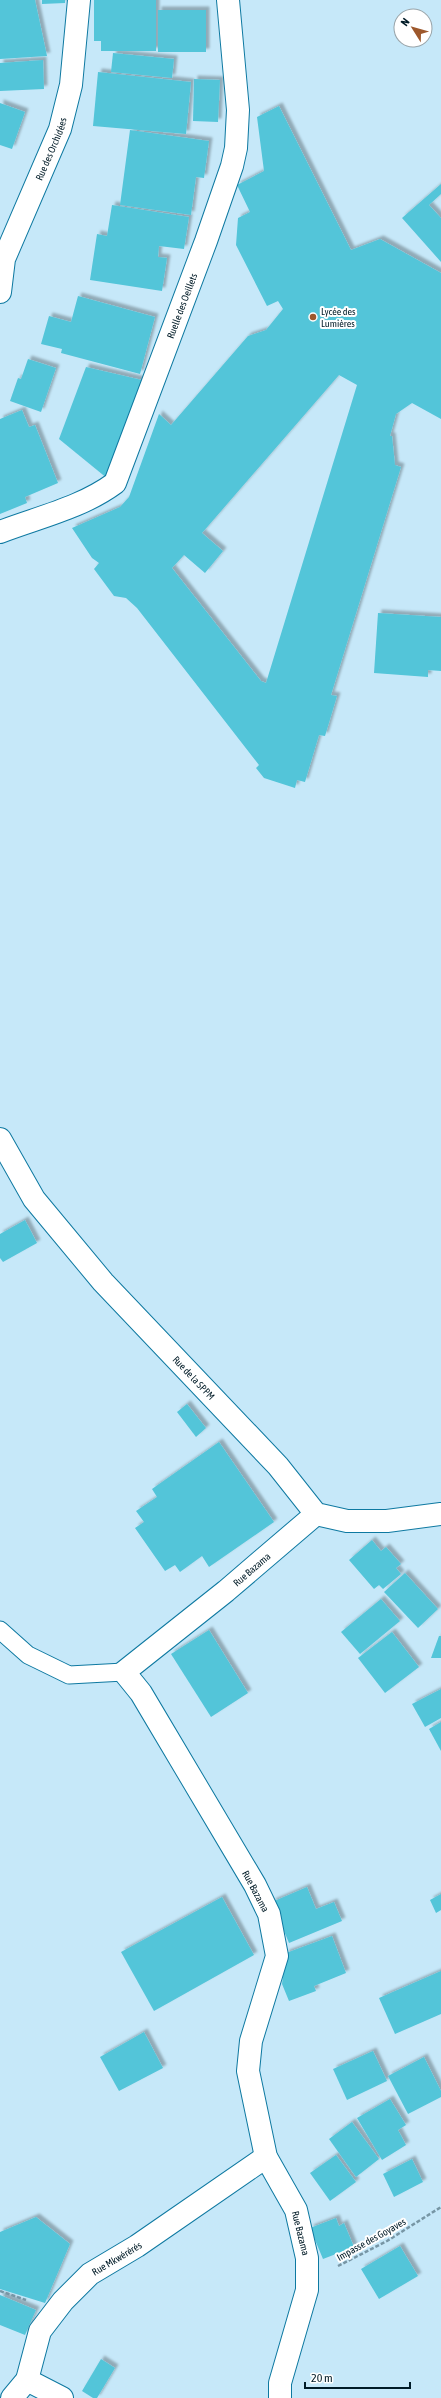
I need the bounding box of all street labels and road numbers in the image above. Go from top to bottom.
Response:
street label: Rue des Orchidées [34,116,69,182]
street label: Ruelle des Oeillets [165,271,200,340]
street label: Rue de la SPPM [170,1354,217,1402]
street label: Rue Bazama [231,1550,273,1588]
street label: Rue Bazama [240,1869,271,1914]
street label: Rue Bazama [290,2210,311,2257]
street label: Impasse des Goyaves [335,2216,408,2263]
street label: Rue Mkwérérés [90,2239,144,2278]

